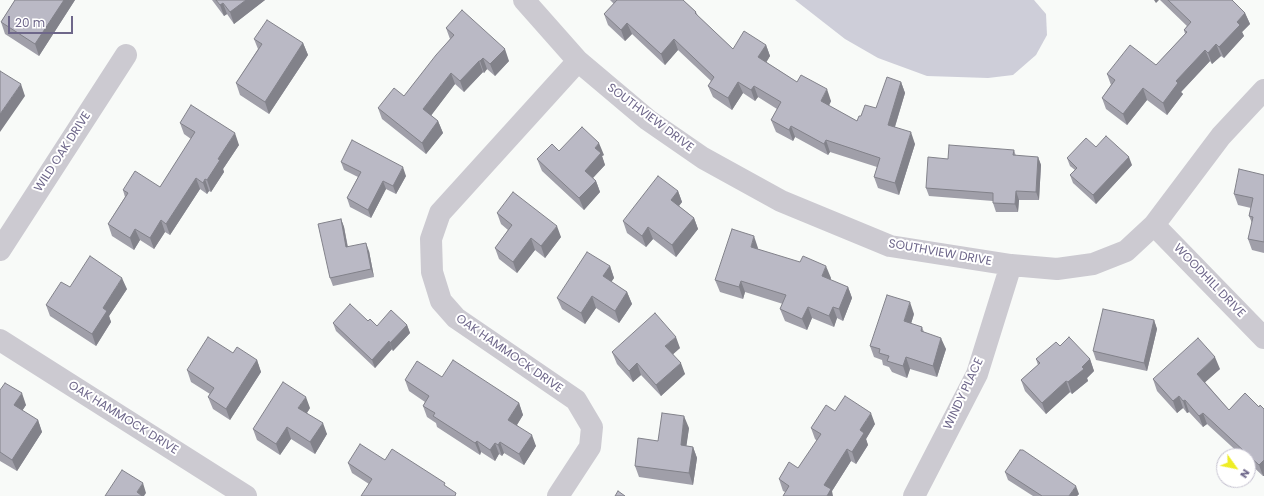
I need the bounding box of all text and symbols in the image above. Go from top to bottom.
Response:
scale bar [10,8,75,34]
text: 20 m [15,14,45,31]
street label: SOUTHVIEW DRIVE [604,81,696,155]
street label: WILD OAK DRIVE [32,109,94,195]
street label: SOUTHVIEW DRIVE [887,237,993,269]
street label: WOODHILL DRIVE [1170,241,1248,321]
street label: OAK HAMMOCK DRIVE [453,312,565,396]
street label: WINDY PLACE [941,356,987,432]
street label: OAK HAMMOCK DRIVE [65,378,181,458]
north arrow [1216,448,1256,488]
text: N [1236,466,1254,482]

